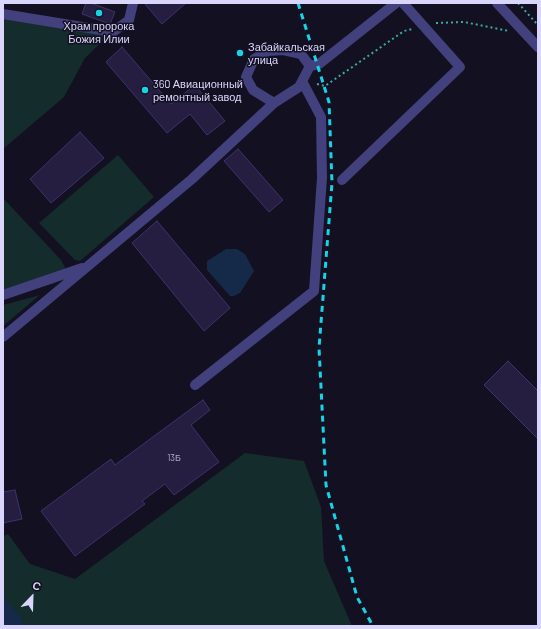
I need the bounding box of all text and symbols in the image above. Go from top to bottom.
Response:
marker: Храм пророка Божия Илии [94,8,104,18]
place label: Храм пророка Божия Илии [64,19,134,45]
place label: Забайкальская улица [248,40,325,66]
marker: Забайкальская улица [235,48,245,58]
place label: 360 Авиационный ремонтный завод [153,77,243,103]
marker: 360 Авиационный ремонтный завод [140,85,150,95]
house number: 13Б [167,453,181,463]
north arrow [12,577,52,617]
text: С [31,578,43,593]

